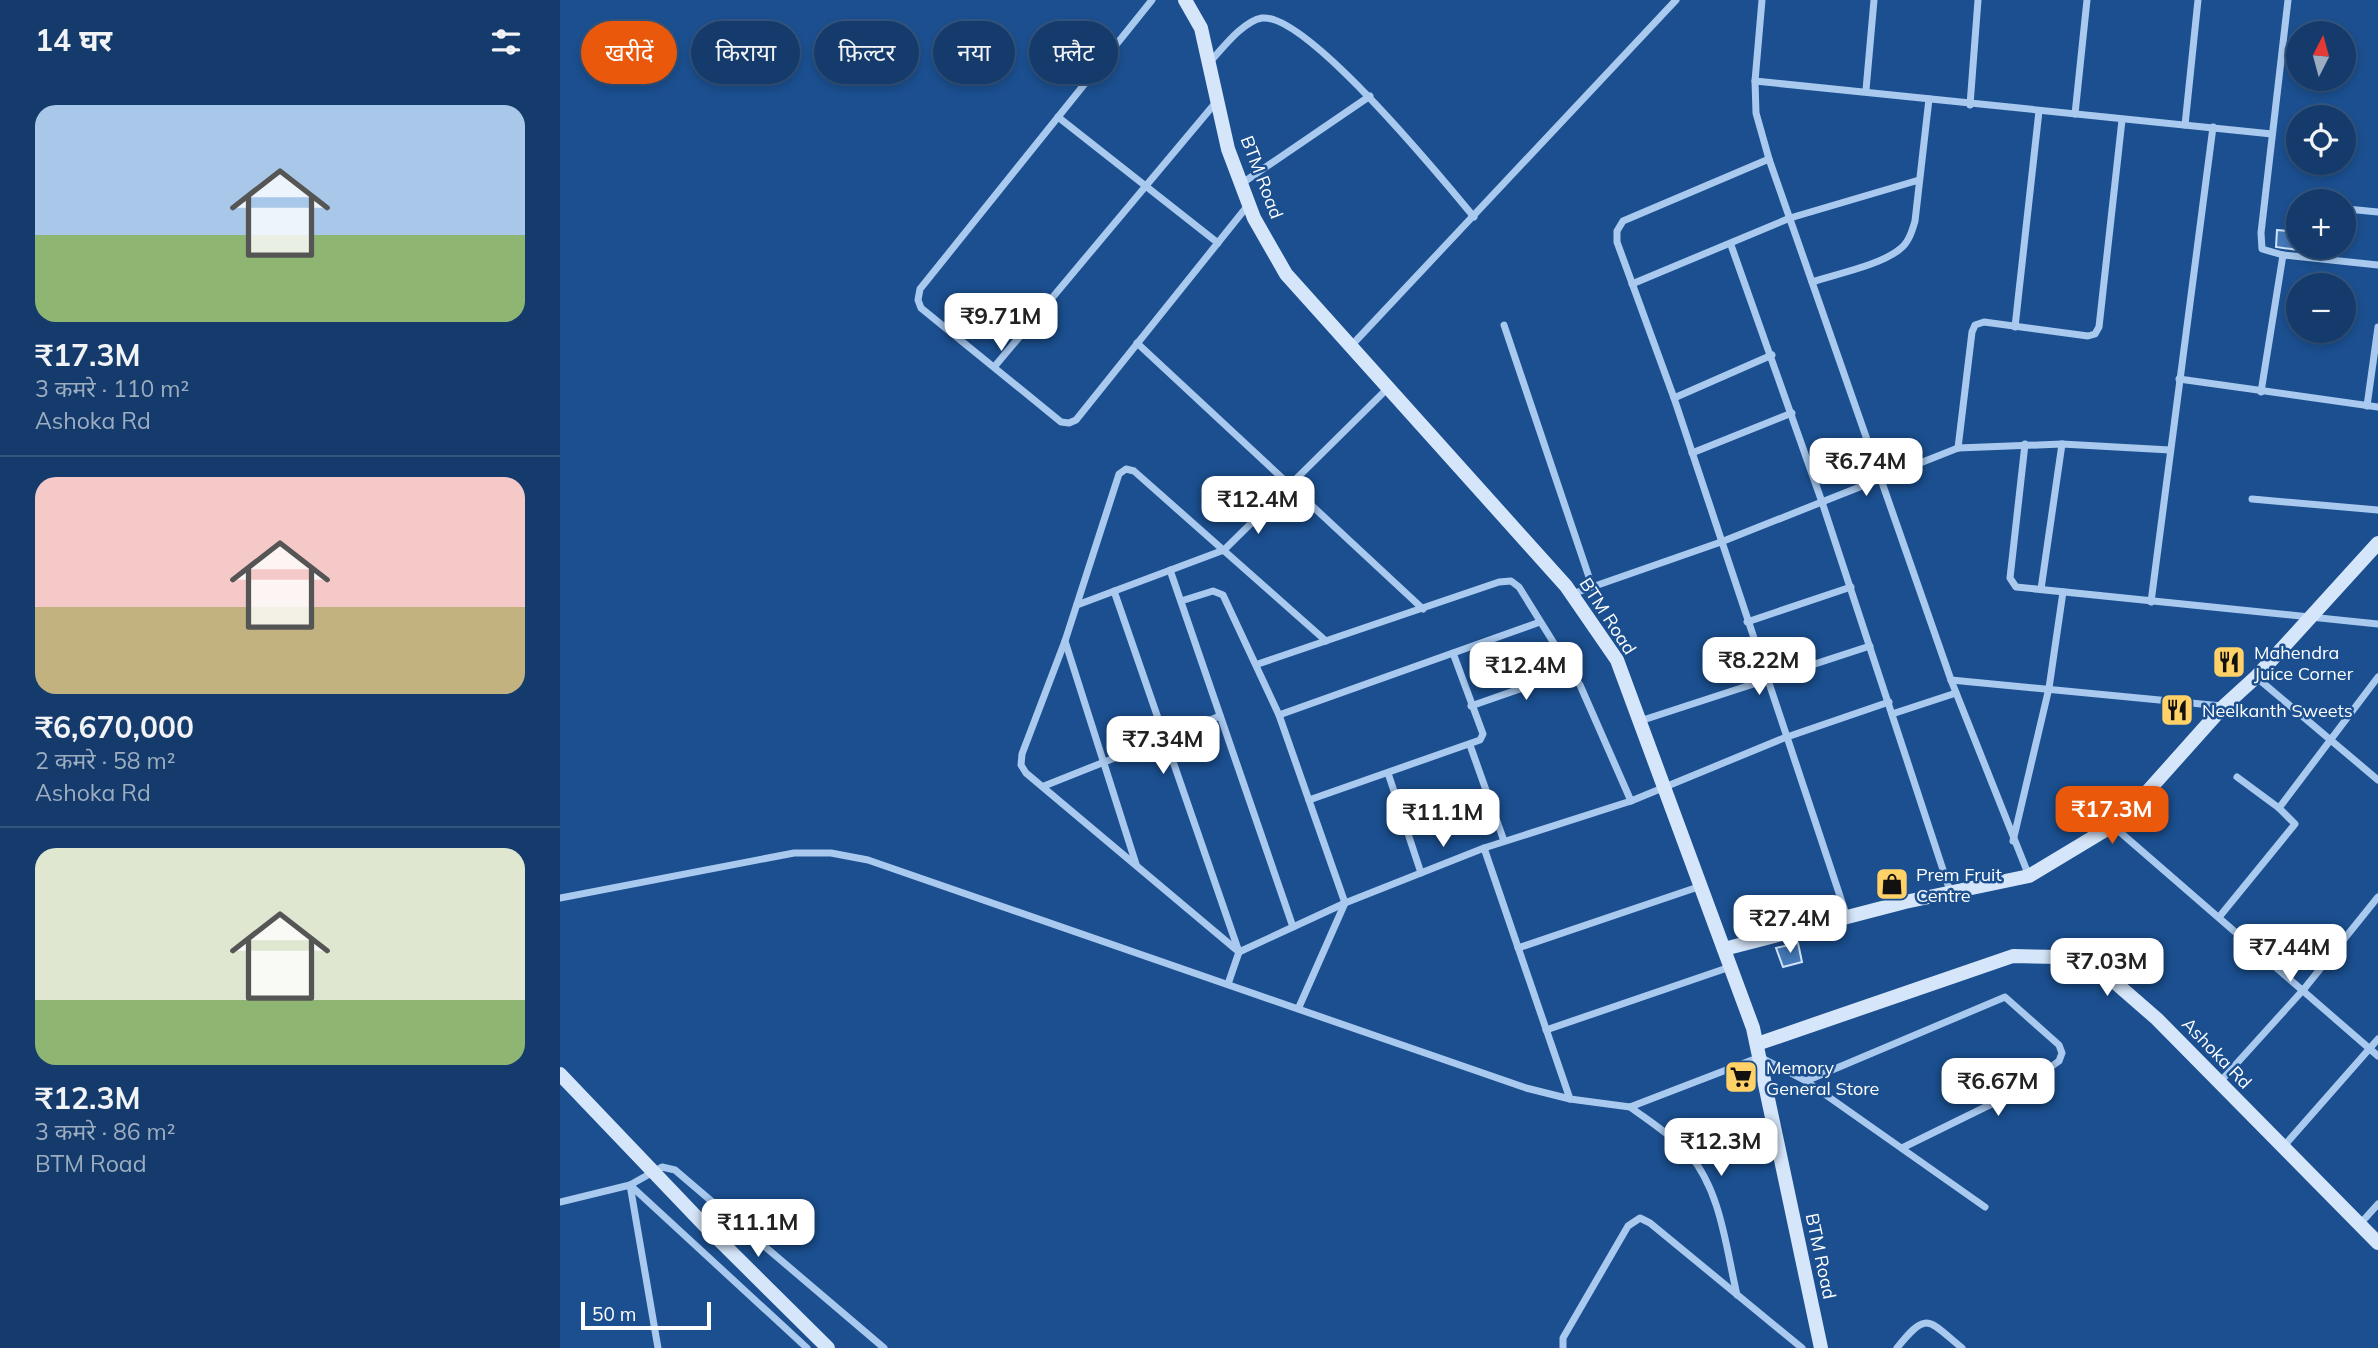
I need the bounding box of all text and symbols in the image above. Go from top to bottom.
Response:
text: 14 घर [35,21,112,59]
chip: खरीदें [581,21,677,84]
chip: किराया [691,21,800,84]
chip: फ़िल्टर [814,21,919,84]
chip: नया [933,21,1015,84]
chip: फ़्लैट [1029,21,1118,84]
north arrow [2286,21,2356,91]
map controls [2286,21,2356,343]
icon: filters [487,23,525,61]
button: locate [2286,105,2356,175]
street label: BTM Road [1236,132,1288,222]
icon: home [217,150,343,276]
button: + [2286,189,2356,259]
button: − [2286,273,2356,343]
pin: ₹9.71M [944,294,1058,353]
text: ₹9.71M [961,301,1041,330]
text: ₹17.3M [35,336,141,374]
text: 3 कमरे · 110 m² [35,374,189,403]
text: Ashoka Rd [35,406,151,435]
pin: ₹6.74M [1809,438,1923,498]
text: ₹6.74M [1826,446,1906,475]
pin: ₹12.4M [1201,476,1315,536]
text: ₹12.4M [1218,484,1298,513]
icon: home [217,522,343,648]
street label: BTM Road [1575,573,1641,659]
pin: ₹8.22M [1702,638,1816,697]
place label: Mahendra Juice Corner [2254,641,2354,685]
pin: ₹12.4M [1469,642,1583,702]
restaurant icon: Mahendra Juice Corner [2210,643,2248,681]
text: ₹8.22M [1719,645,1799,674]
text: ₹12.4M [1486,650,1566,679]
restaurant icon: Neelkanth Sweets [2158,691,2196,729]
place label: Neelkanth Sweets [2202,699,2353,722]
text: ₹6,670,000 [35,708,194,746]
pin: ₹7.34M [1106,716,1220,776]
text: ₹7.34M [1123,724,1203,753]
text: 2 कमरे · 58 m² [35,746,175,775]
text: Ashoka Rd [35,778,151,807]
pin: ₹17.3M [2055,786,2169,846]
pin: ₹11.1M [1386,790,1500,849]
text: ₹17.3M [2072,794,2152,823]
text: ₹11.1M [1403,797,1483,826]
place label: Prem Fruit Centre [1916,863,2002,907]
shop icon: Prem Fruit Centre [1873,865,1911,903]
icon: home [217,893,343,1019]
pin: ₹27.4M [1733,895,1847,955]
text: ₹27.4M [1750,903,1830,932]
pin: ₹7.44M [2233,925,2347,984]
text: ₹7.44M [2250,932,2330,961]
pin: ₹7.03M [2050,939,2164,998]
text: ₹7.03M [2067,946,2147,975]
street label: Ashoka Rd [2177,1012,2257,1094]
place label: Memory General Store [1766,1056,1879,1100]
supermarket icon: Memory General Store [1722,1058,1760,1096]
pin: ₹6.67M [1941,1058,2055,1118]
text: ₹6.67M [1958,1066,2038,1095]
text: ₹12.3M [35,1079,141,1117]
text: 3 कमरे · 86 m² [35,1117,175,1146]
pin: ₹12.3M [1664,1118,1778,1178]
text: ₹12.3M [1681,1126,1761,1155]
text: BTM Road [35,1149,146,1178]
pin: ₹11.1M [701,1200,815,1259]
text: ₹11.1M [718,1207,798,1236]
street label: BTM Road [1801,1211,1841,1301]
scale bar [581,1299,710,1331]
text: 50 m [592,1302,636,1326]

